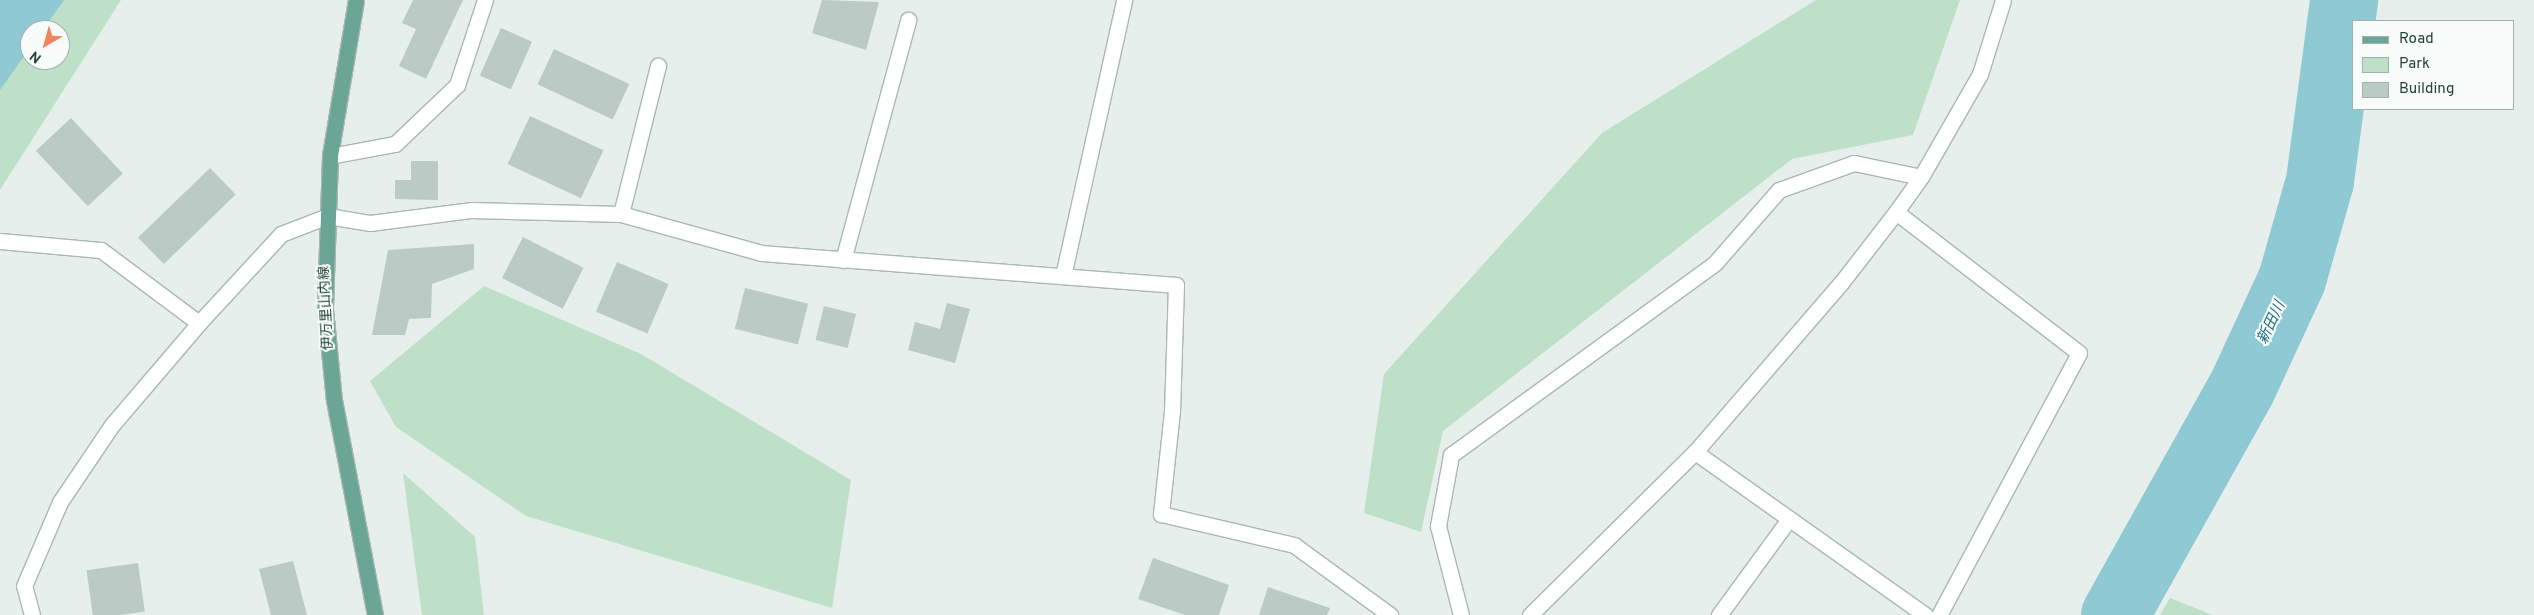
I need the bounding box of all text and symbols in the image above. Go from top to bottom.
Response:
north arrow [20,20,70,70]
legend [2352,20,2514,110]
text: Road [2399,30,2434,49]
text: N [27,47,45,66]
text: Park [2399,55,2430,74]
text: Building [2399,80,2454,99]
street label: 伊万里山内線 [316,266,338,350]
water label: 新田川 [2254,299,2290,347]

